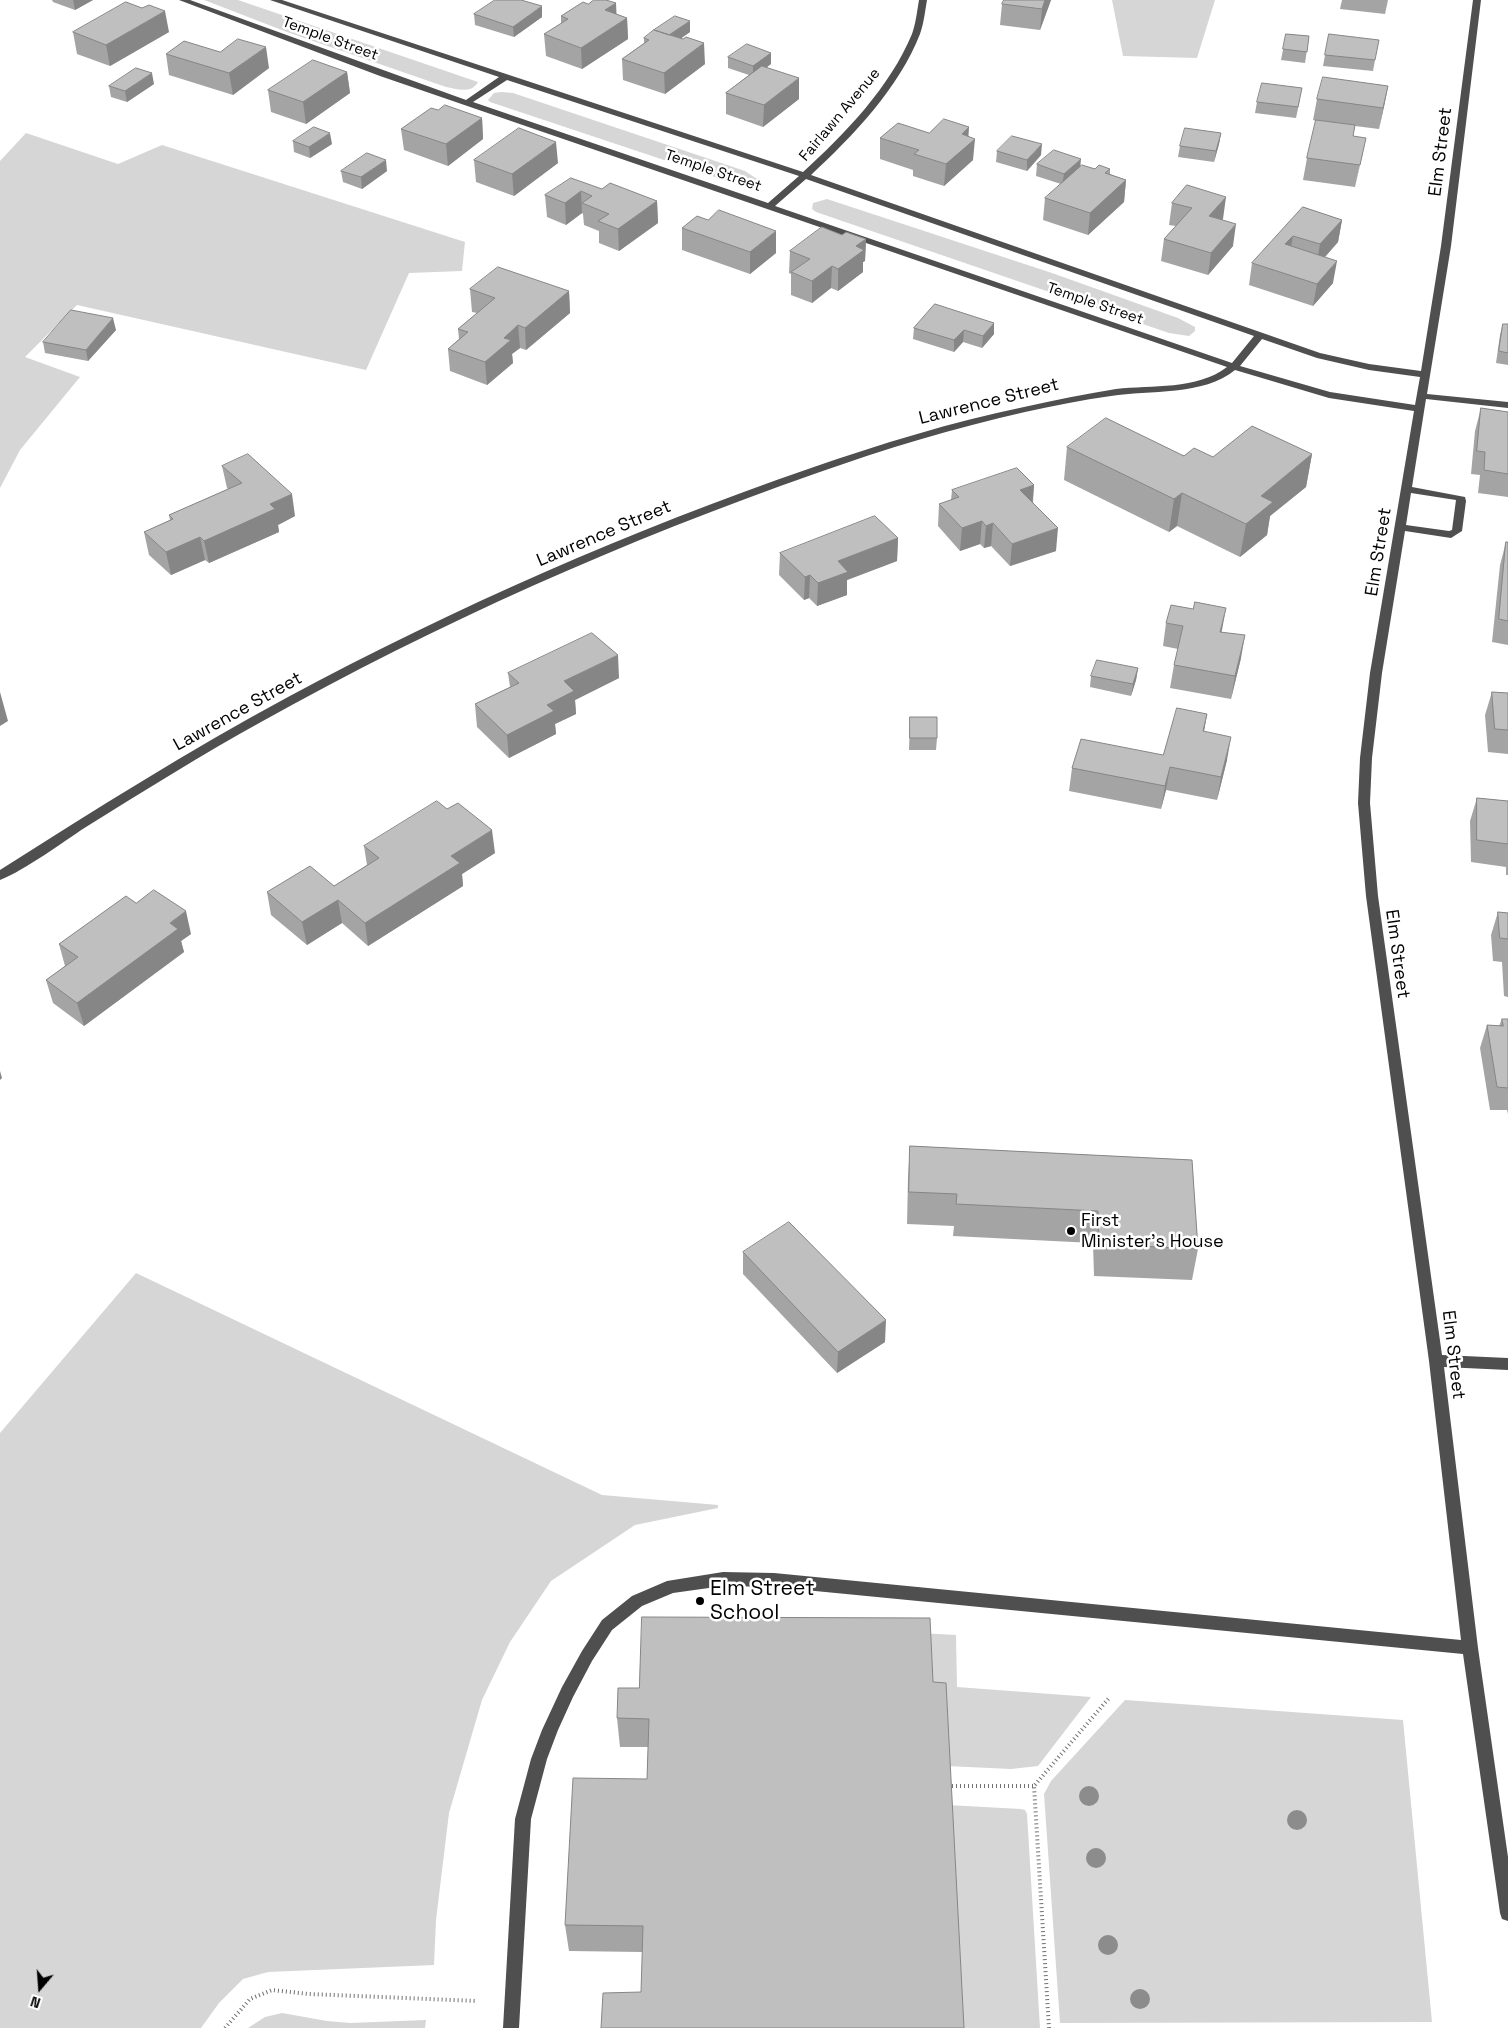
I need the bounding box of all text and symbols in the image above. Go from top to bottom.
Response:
street label: Temple Street [279,13,381,65]
street label: Fairlawn Avenue [796,65,884,165]
street label: Elm Street [1425,106,1457,198]
street label: Temple Street [662,146,764,196]
street label: Temple Street [1044,279,1146,329]
street label: Lawrence Street [917,374,1061,430]
street label: Lawrence Street [534,496,674,572]
street label: Elm Street [1361,506,1397,598]
street label: Lawrence Street [170,668,306,756]
street label: Elm Street [1380,908,1414,1000]
place label: First Minister's House [1081,1210,1224,1252]
marker: First Minister's House [1065,1225,1077,1237]
street label: Elm Street [1437,1309,1469,1401]
place label: Elm Street School [710,1576,815,1626]
marker: Elm Street School [694,1595,706,1607]
north arrow [15,1963,65,2013]
text: N [28,1992,43,2012]

